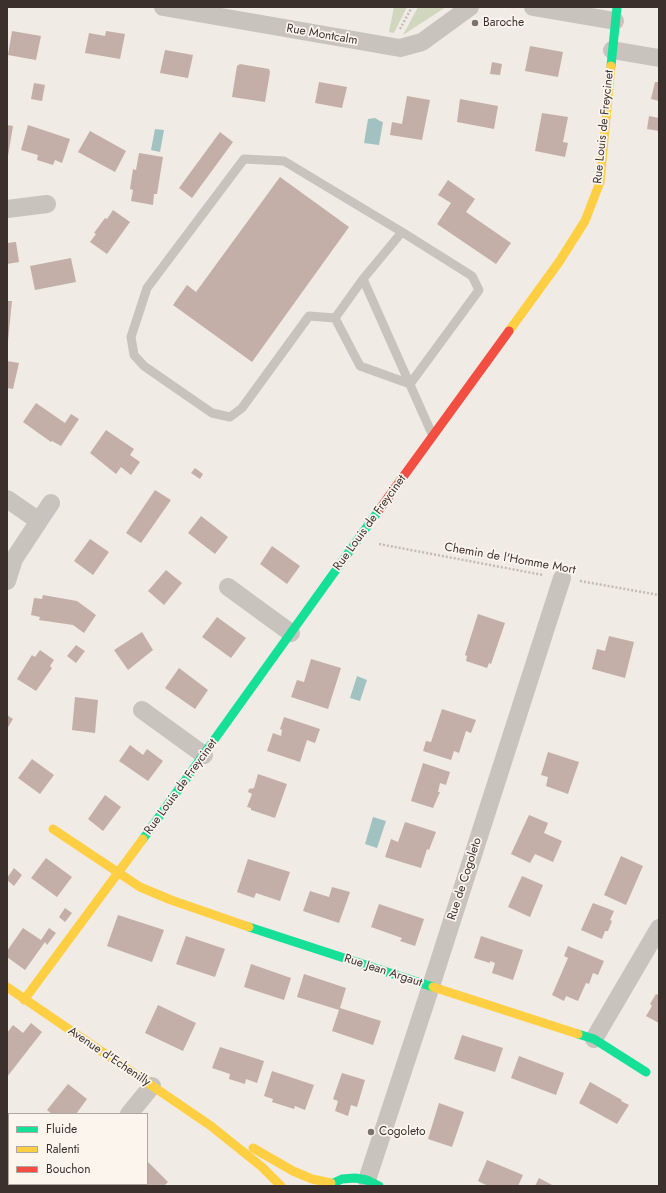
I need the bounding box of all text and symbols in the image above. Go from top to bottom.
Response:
place label: Baroche [483,16,524,30]
marker: Baroche [470,18,480,28]
street label: Rue Montcalm [285,22,359,48]
street label: Rue Louis de Freycinet [591,69,617,185]
street label: Rue Louis de Freycinet [331,473,409,573]
street label: Chemin de l'Homme Mort [443,540,577,578]
street label: Rue Louis de Freycinet [142,737,220,837]
street label: Rue de Cogoleto [445,836,485,922]
street label: Rue Jean Argaut [342,952,424,990]
street label: Avenue d'Echenilly [65,1024,153,1090]
legend [8,1113,148,1185]
text: Fluide [46,1120,77,1138]
place label: Cogoleto [379,1125,426,1139]
marker: Cogoleto [366,1127,376,1137]
text: Ralenti [46,1140,80,1158]
text: Bouchon [46,1160,90,1178]

